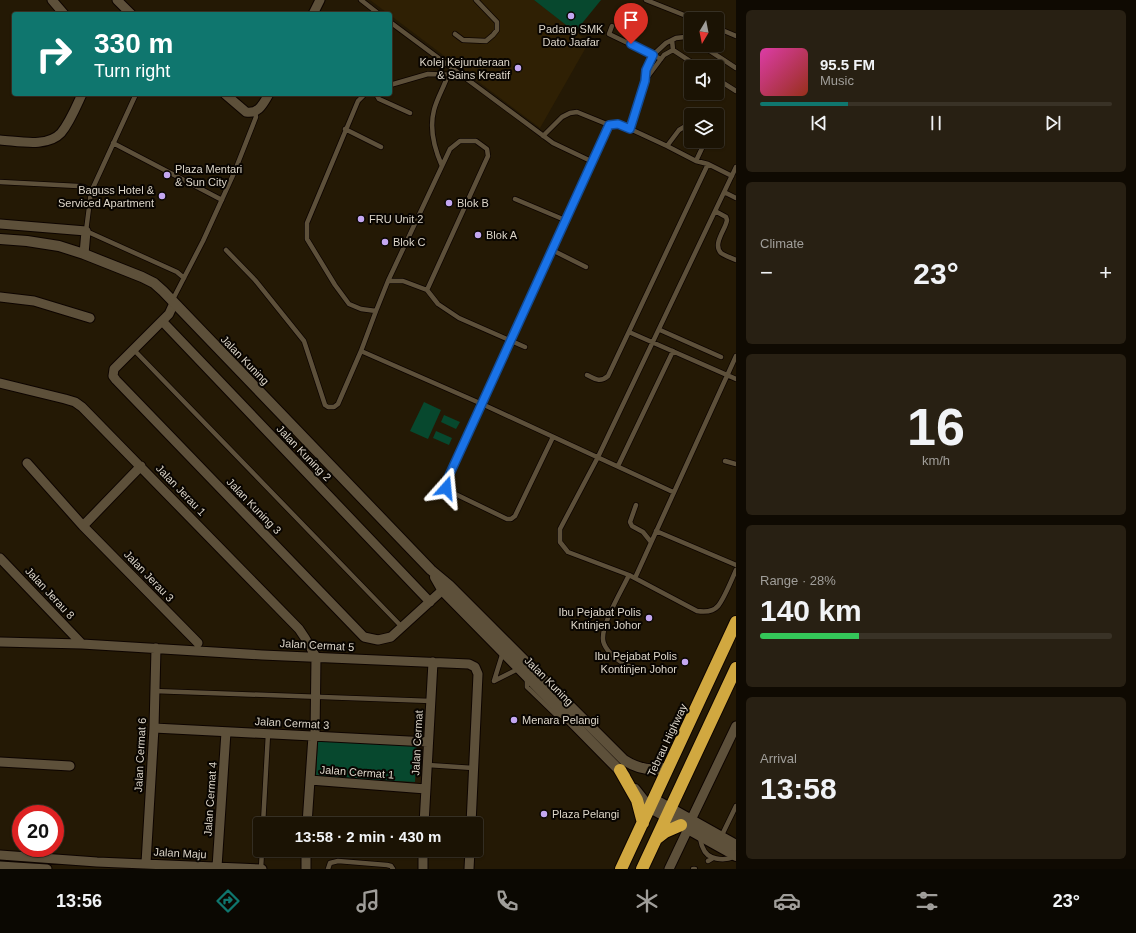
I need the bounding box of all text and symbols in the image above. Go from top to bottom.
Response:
pin [614,3,648,44]
icon: arrive [620,9,642,31]
marker: Padang SMK Dato Jaafar [566,11,576,21]
north arrow [684,12,724,52]
map controls [684,12,724,148]
place label: Padang SMK Dato Jaafar [539,23,604,48]
icon: right [28,28,80,80]
text: 330 m [94,28,173,59]
place label: Kolej Kejuruteraan & Sains Kreatif [419,56,511,81]
text: 95.5 FM [820,56,875,73]
button: sound [684,60,724,100]
text: Turn right [94,61,170,81]
marker: Kolej Kejuruteraan & Sains Kreatif [513,63,523,73]
text: Music [820,73,854,88]
button: layers [684,108,724,148]
icon: previous [808,112,830,134]
icon: pause [925,112,947,134]
icon: next [1042,112,1064,134]
place label: Plaza Mentari & Sun City [175,163,242,188]
marker: Plaza Mentari & Sun City [162,170,172,180]
place label: Baguss Hotel & Serviced Apartment [58,184,155,209]
marker: Baguss Hotel & Serviced Apartment [157,191,167,201]
place label: Blok B [457,197,489,209]
marker: Blok B [444,198,454,208]
place label: FRU Unit 2 [369,213,423,225]
marker: FRU Unit 2 [356,214,366,224]
place label: Blok A [486,229,518,241]
marker: Blok A [473,230,483,240]
place label: Blok C [393,236,425,248]
text: Climate [760,236,804,251]
marker: Blok C [380,237,390,247]
text: 23° [913,257,959,290]
text: − [760,260,773,285]
text: + [1099,260,1112,285]
street label: Jalan Kuning [219,333,271,387]
text: 16 [907,398,965,456]
street label: Jalan Kuning 2 [274,423,334,483]
text: km/h [922,453,950,468]
street label: Jalan Jerau 1 [154,462,208,518]
position arrow [425,467,467,509]
street label: Jalan Kuning 3 [224,476,284,536]
street label: Jalan Jerau 3 [122,548,176,604]
street label: Jalan Jerau 8 [23,565,77,621]
text: Range · 28% [760,573,836,588]
text: 140 km [760,594,862,627]
place label: Ibu Pejabat Polis Kntinjen Johor [558,606,641,631]
marker: Ibu Pejabat Polis Kntinjen Johor [644,613,654,623]
street label: Jalan Cermat 5 [279,637,355,653]
place label: Ibu Pejabat Polis Kontinjen Johor [594,650,677,675]
street label: Jalan Kuning [522,654,576,708]
marker: Ibu Pejabat Polis Kontinjen Johor [680,657,690,667]
street label: Tebrau Highway [645,701,689,778]
street label: Jalan Cermat [409,710,425,776]
place label: Menara Pelangi [522,714,599,726]
street label: Jalan Cermat 3 [254,715,330,731]
marker: Menara Pelangi [509,715,519,725]
street label: Jalan Cermat 6 [132,717,148,793]
text: Arrival [760,751,797,766]
street label: Jalan Cermat 4 [201,761,219,837]
street label: Jalan Cermat 1 [319,763,395,781]
text: 13:58 [760,772,837,805]
speed limit sign: 20 [12,805,64,857]
place label: Plaza Pelangi [552,808,619,820]
marker: Plaza Pelangi [539,809,549,819]
text: 13:58 · 2 min · 430 m [295,828,441,845]
street label: Jalan Maju [153,846,207,860]
icon: directions [214,887,242,915]
icon: music [354,887,382,915]
icon: phone [493,887,521,915]
icon: climate [633,887,661,915]
icon: car [773,887,801,915]
icon: filters [913,887,941,915]
text: 13:56 [56,891,102,911]
text: 23° [1053,891,1080,911]

